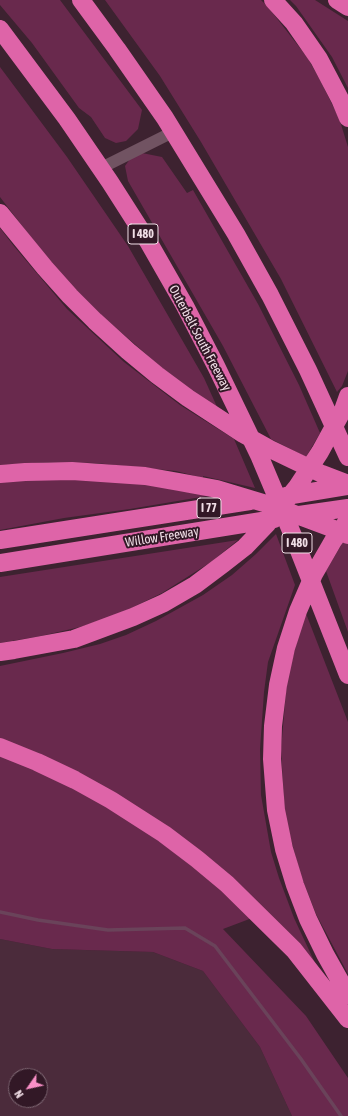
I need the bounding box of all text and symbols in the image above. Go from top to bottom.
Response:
road number: I 480 [128,224,158,244]
street label: Outerbelt South Freeway [166,283,234,393]
road number: I 77 [197,498,221,518]
street label: Willow Freeway [124,523,200,551]
road number: I 480 [282,533,312,553]
north arrow [8,1068,48,1108]
text: N [12,1088,26,1100]

